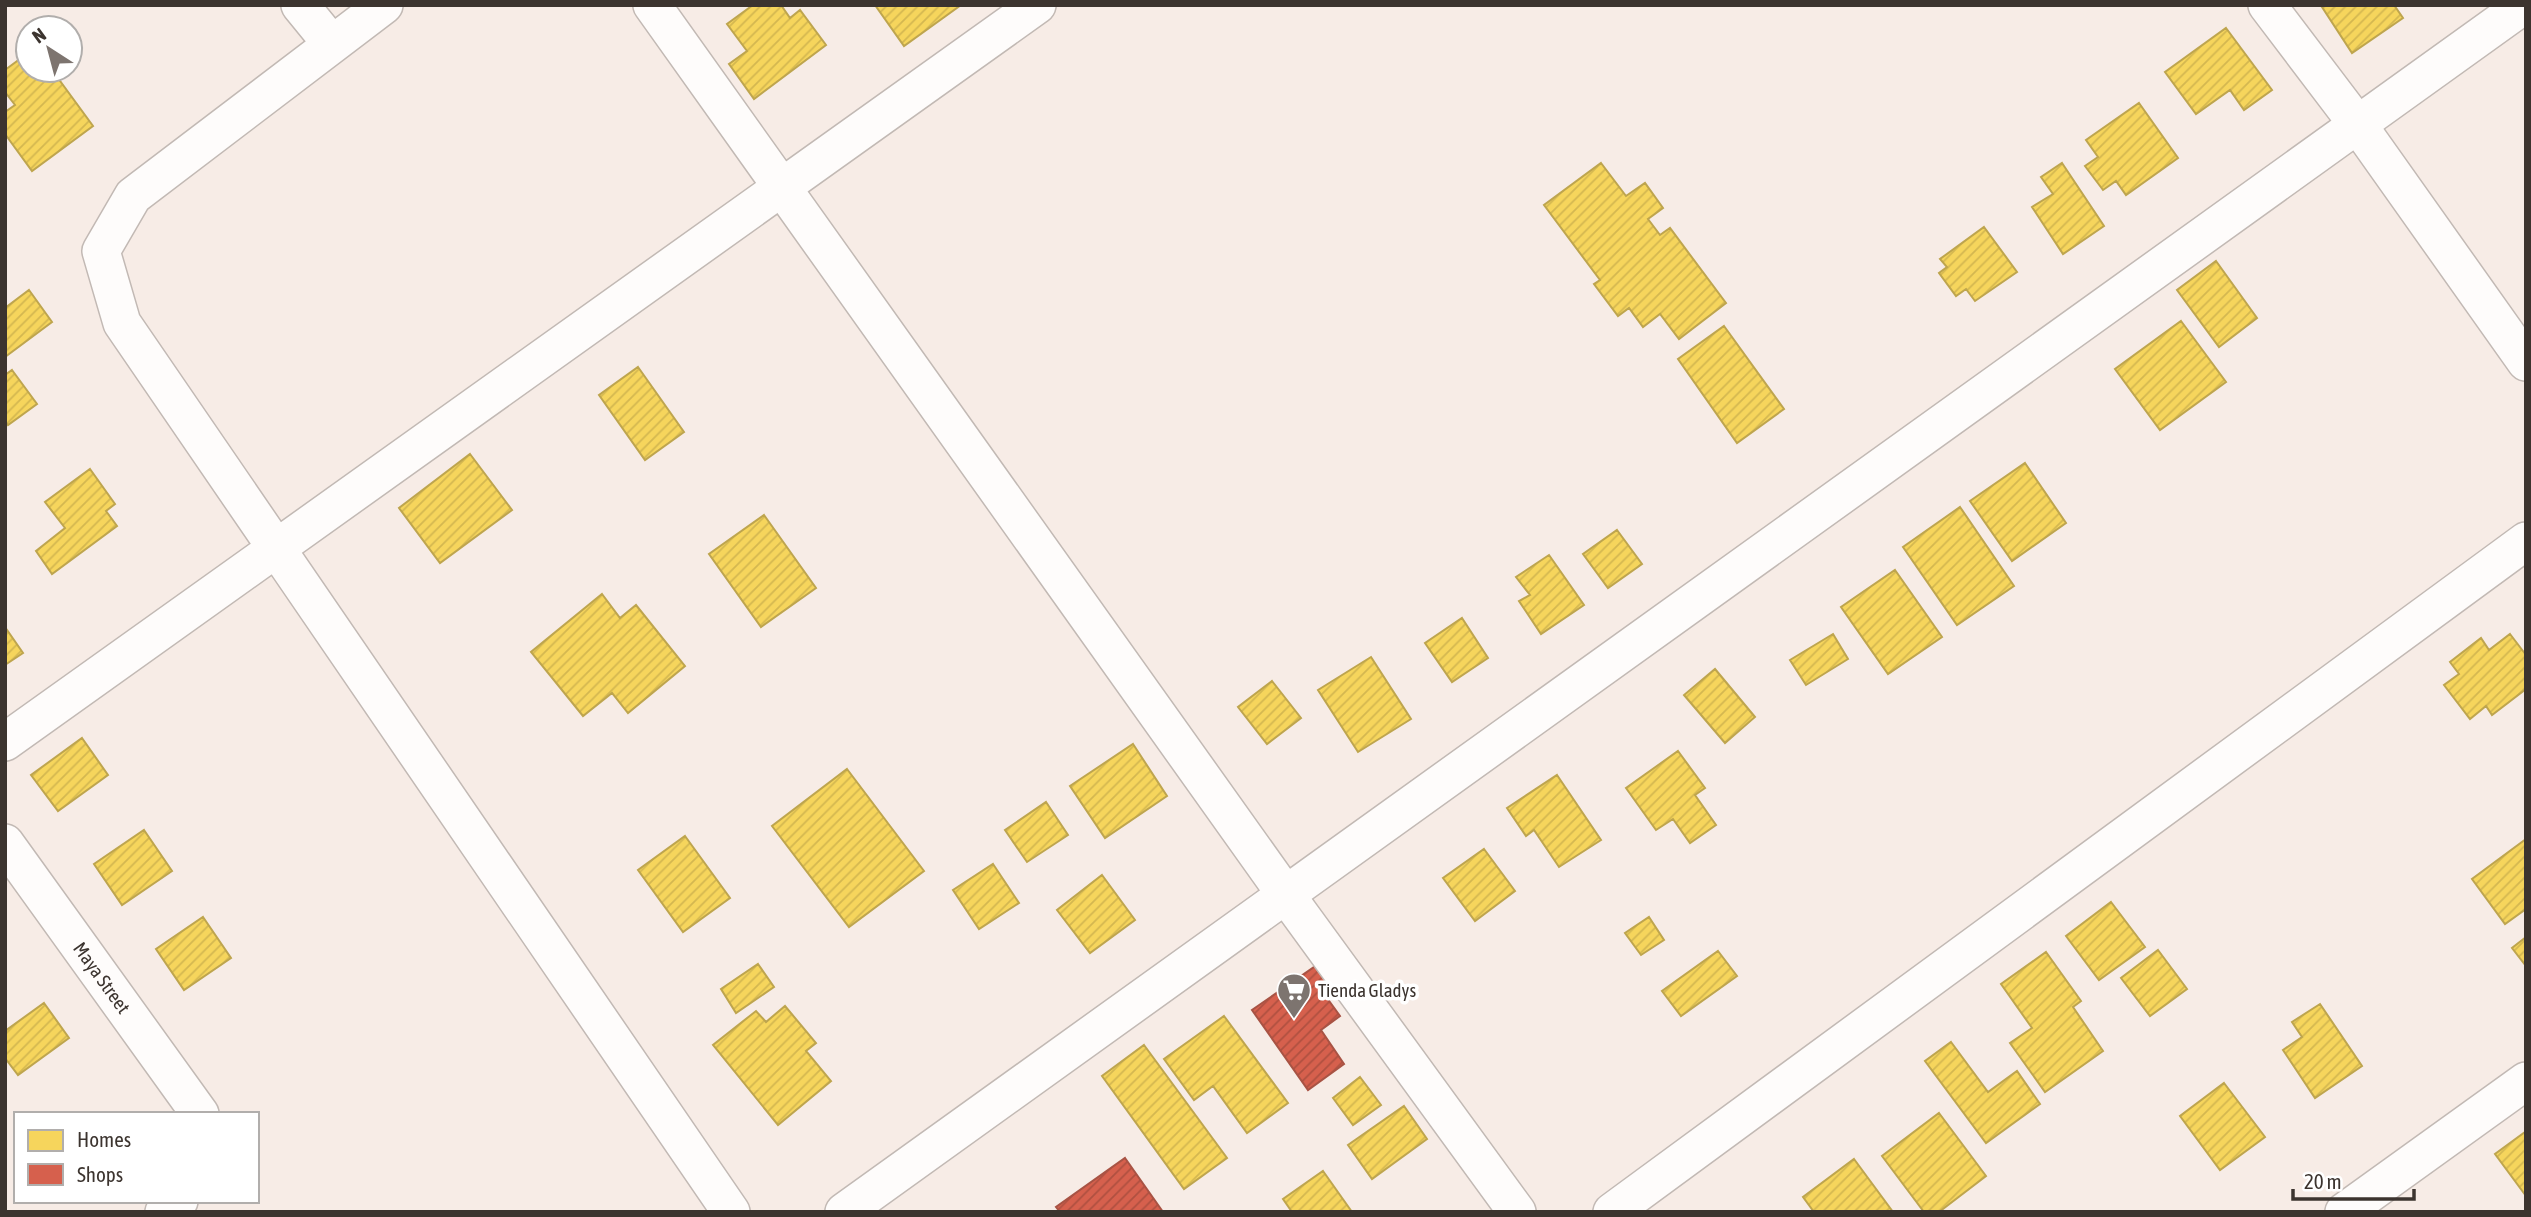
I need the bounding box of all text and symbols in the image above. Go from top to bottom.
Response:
north arrow [14,14,84,84]
text: N [28,23,50,47]
street label: Maya Street [69,938,135,1018]
supermarket icon: Tienda Gladys [1275,971,1313,1020]
place label: Tienda Gladys [1318,979,1416,1001]
legend [14,1112,259,1203]
text: Homes [77,1127,131,1151]
scale bar [2293,1158,2414,1202]
text: Shops [77,1162,123,1186]
text: 20 m [2304,1169,2342,1193]

